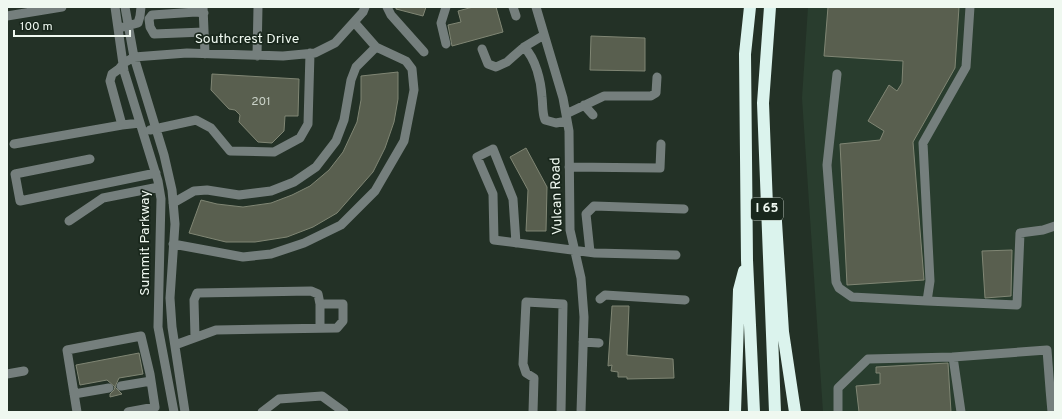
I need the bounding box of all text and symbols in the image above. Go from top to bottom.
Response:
scale bar [14,12,130,38]
text: 100 m [20,19,53,35]
street label: Southcrest Drive [195,31,299,48]
house number: 201 [251,94,271,110]
street label: Vulcan Road [547,157,567,235]
street label: Summit Parkway [137,190,154,296]
road number: I 65 [751,198,783,220]

